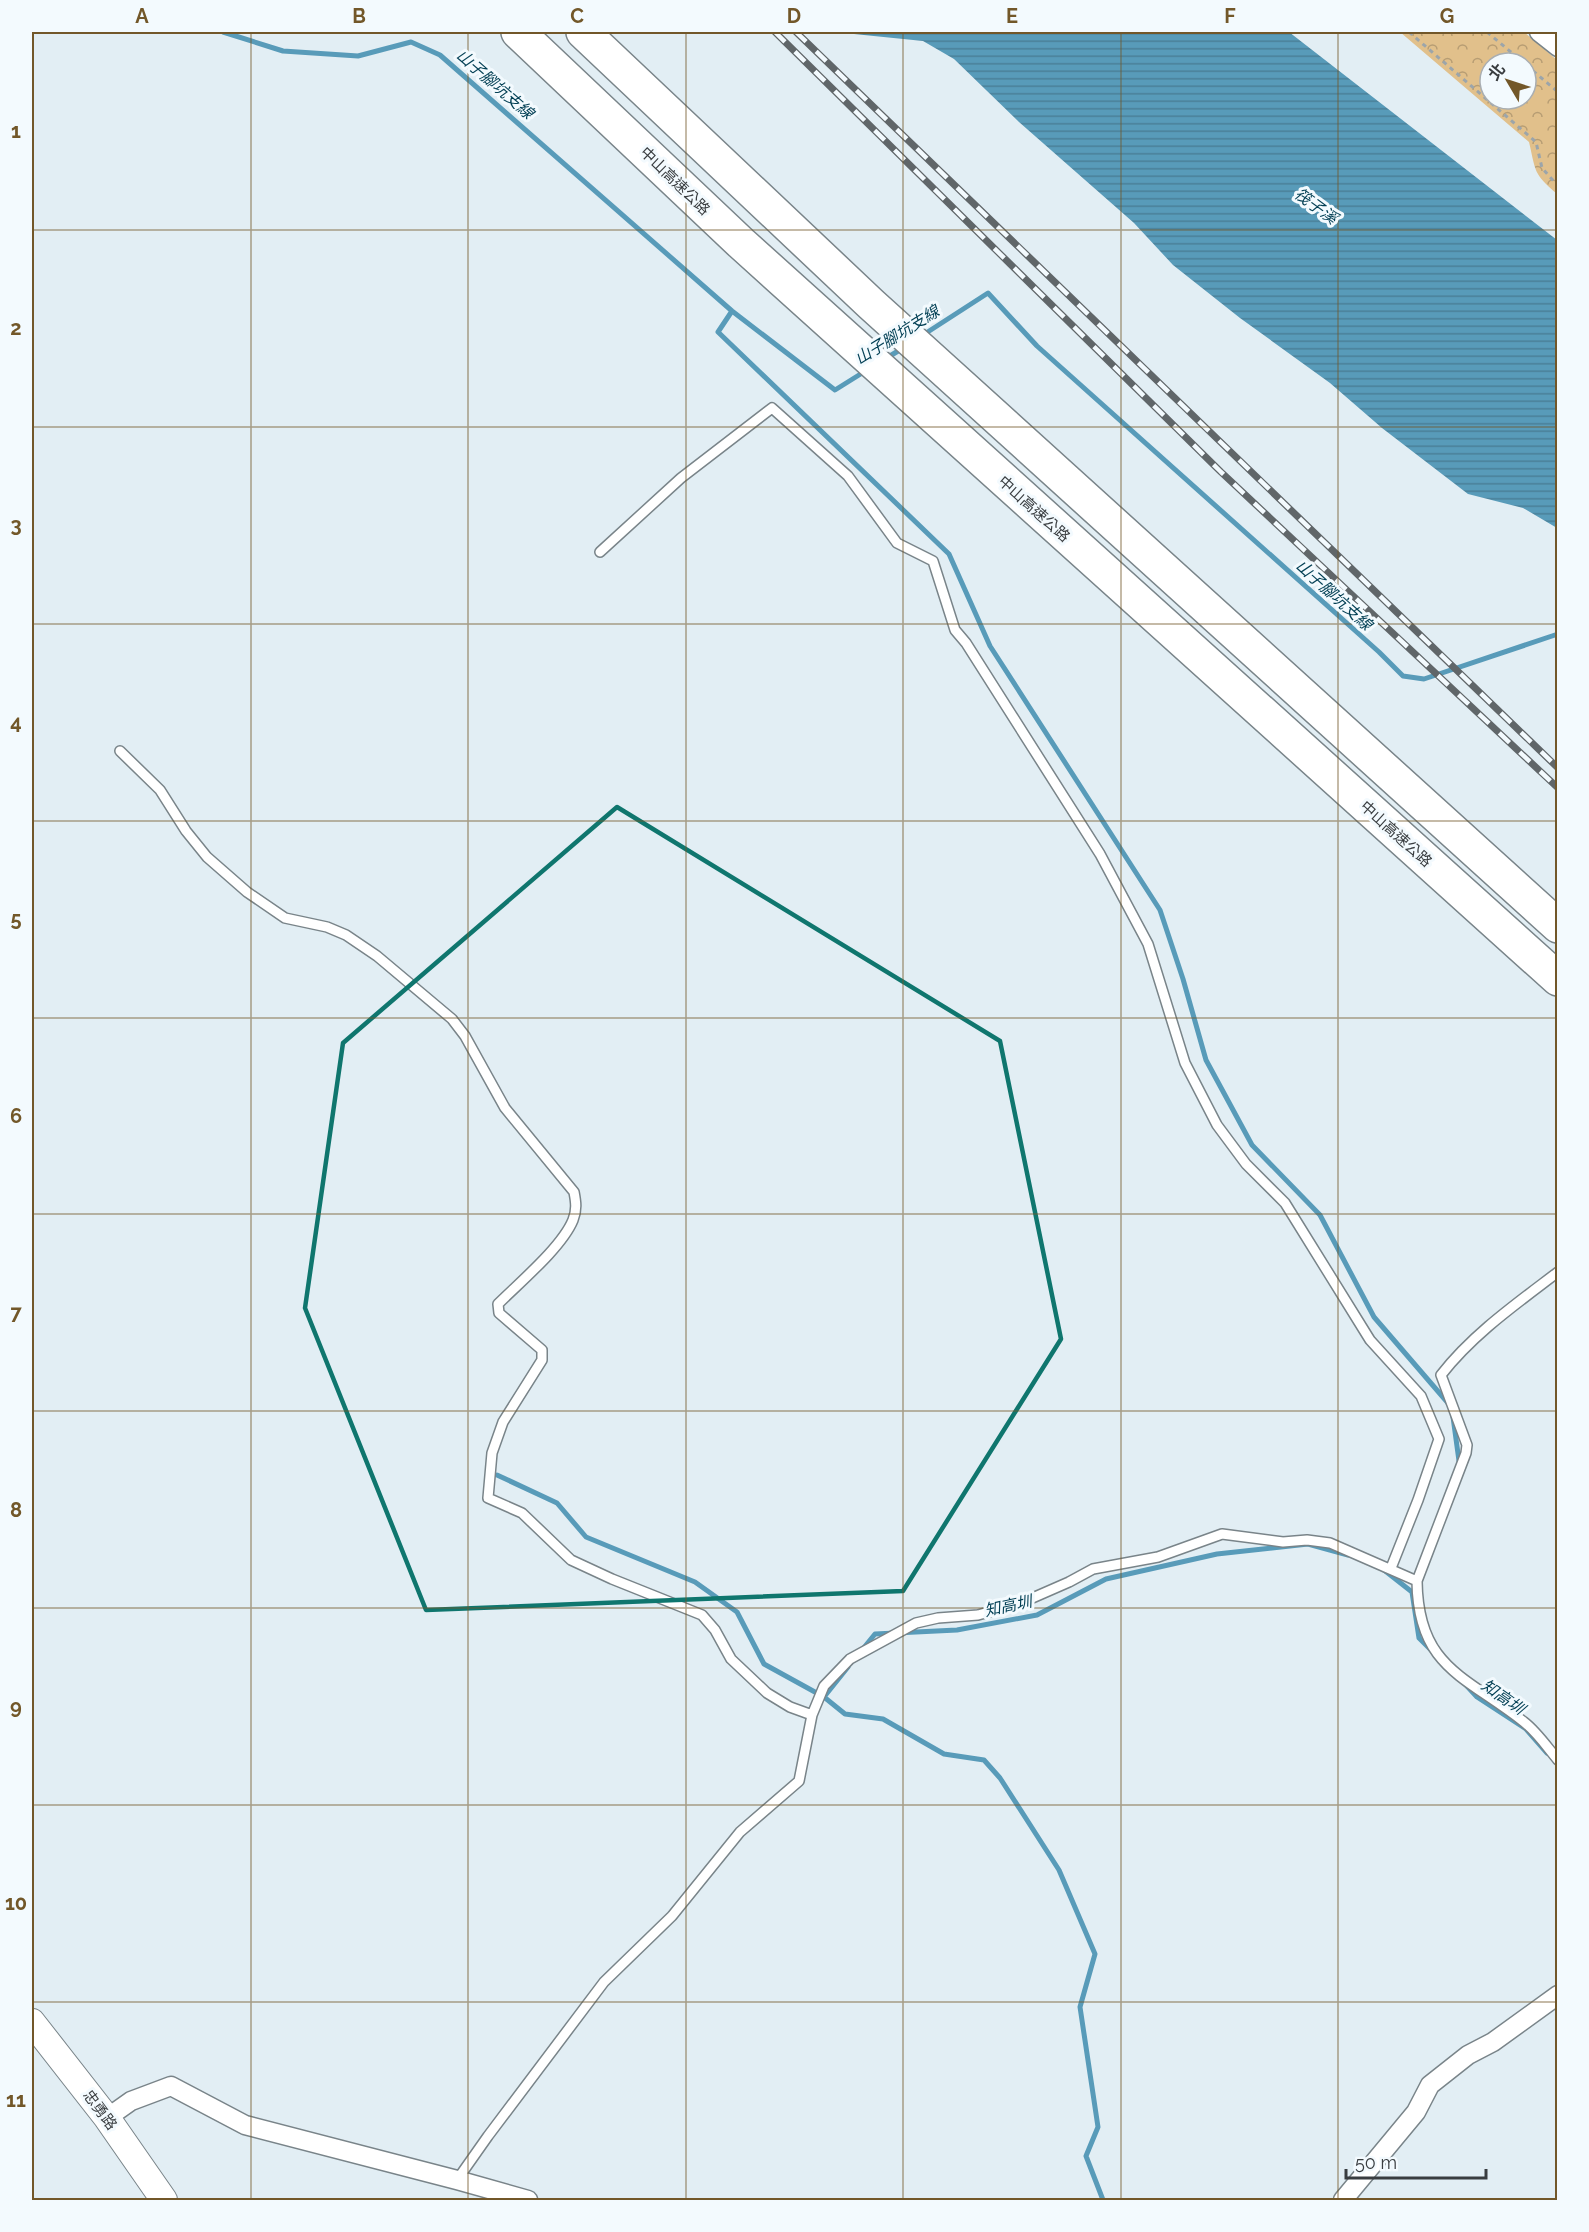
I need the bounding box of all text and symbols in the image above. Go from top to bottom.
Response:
text: A [135,4,149,28]
text: B [352,4,366,28]
text: C [570,4,584,28]
text: D [787,4,801,28]
text: E [1006,4,1018,28]
text: F [1224,4,1236,28]
text: G [1440,4,1454,28]
water label: 山子腳坑支線 [453,45,539,124]
north arrow [1478,51,1538,111]
text: 北 [1484,60,1509,84]
text: 1 [11,119,21,143]
street label: 中山高速公路 [636,143,714,219]
water label: 筏子溪 [1291,184,1343,229]
water label: 山子腳坑支線 [851,300,944,368]
text: 2 [10,316,22,340]
street label: 中山高速公路 [995,472,1073,546]
text: 3 [10,513,22,537]
water label: 山子腳坑支線 [1292,556,1378,636]
text: 4 [10,710,22,734]
street label: 中山高速公路 [1357,797,1435,871]
text: 5 [10,907,22,931]
text: 6 [10,1104,22,1128]
text: 7 [10,1301,22,1325]
text: 8 [10,1498,22,1522]
water label: 知高圳 [983,1591,1035,1620]
water label: 知高圳 [1478,1675,1530,1720]
text: 9 [10,1695,22,1719]
text: 10 [5,1891,27,1915]
street label: 忠勇路 [79,2087,121,2133]
text: 11 [6,2088,26,2112]
scale bar [1346,2142,1486,2180]
text: 50 m [1355,2152,1397,2173]

